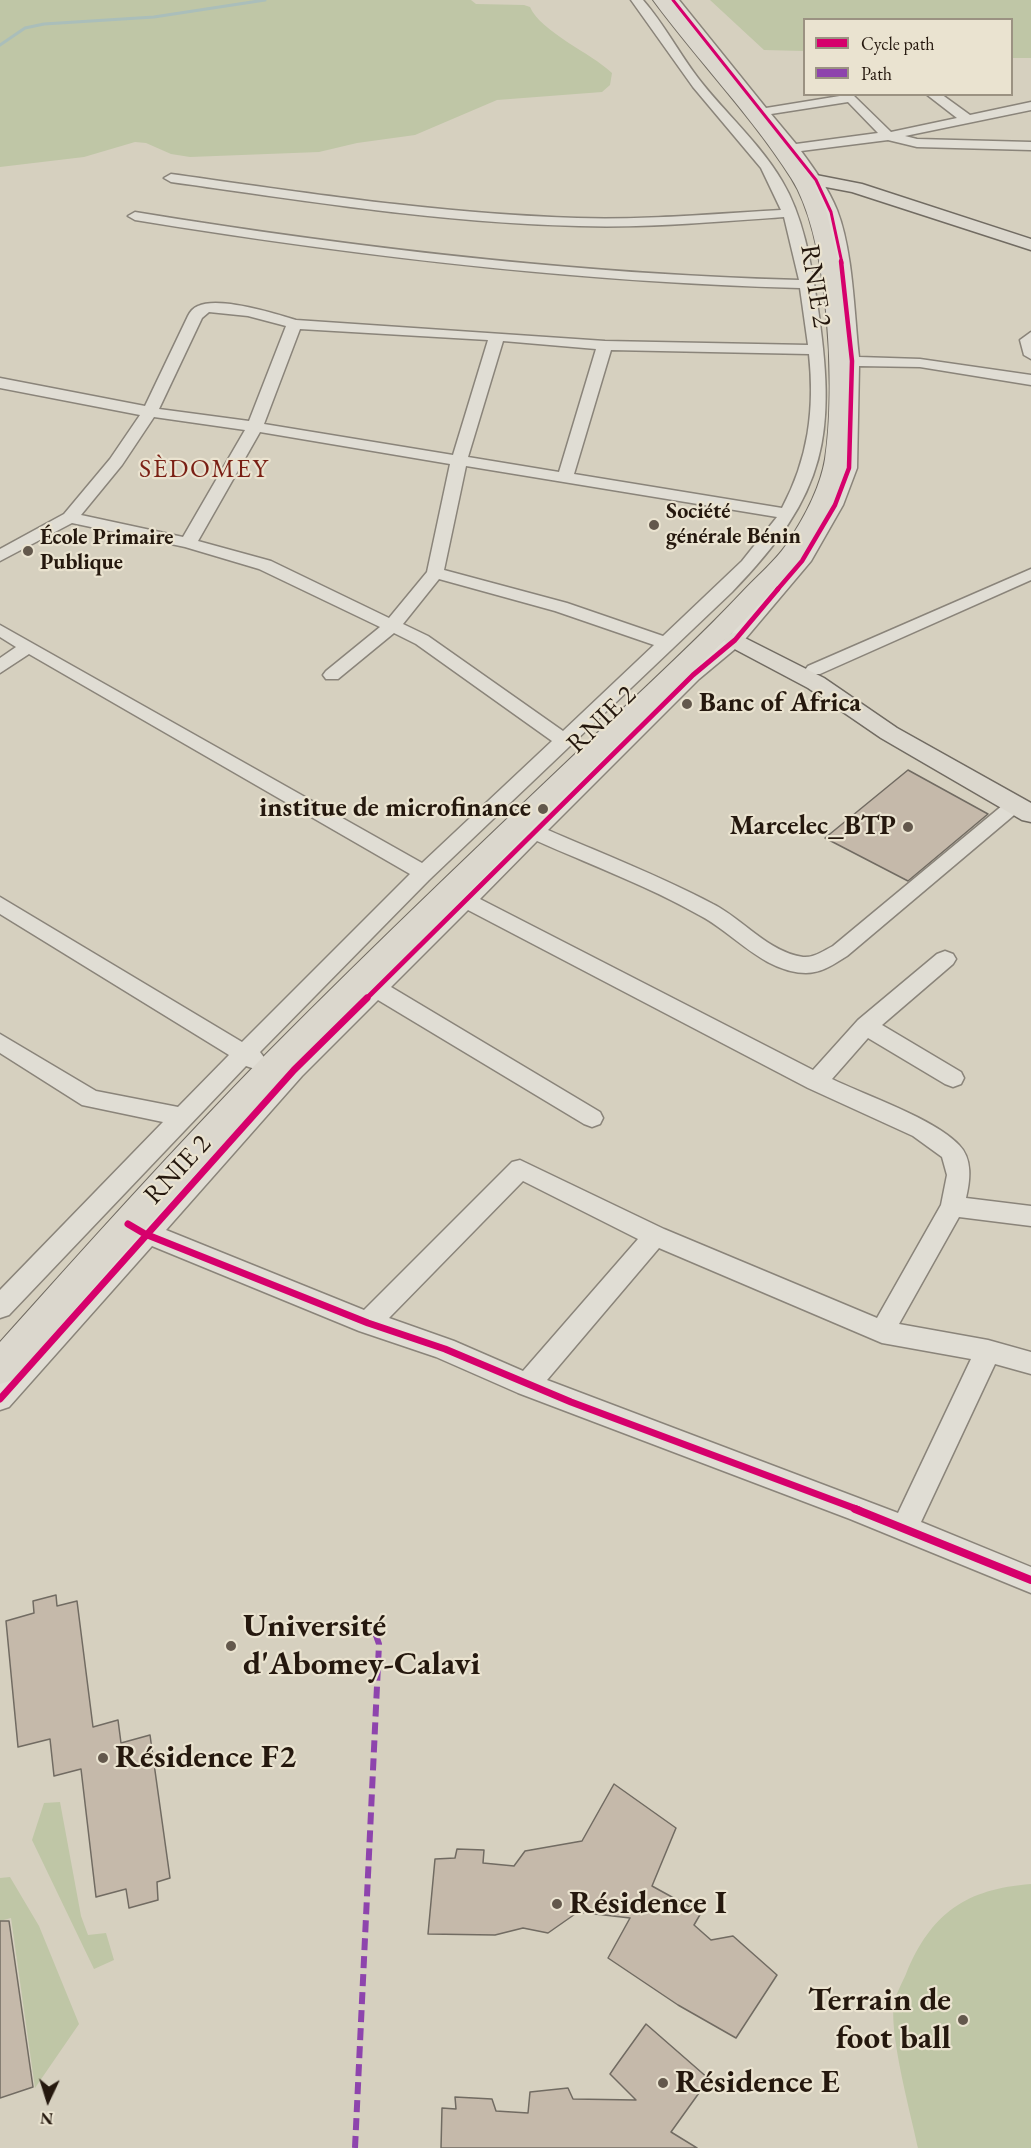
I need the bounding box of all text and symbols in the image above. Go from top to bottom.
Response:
legend [803,18,1013,96]
text: Cycle path [861,32,935,55]
text: Path [861,62,892,85]
street label: RNIE 2 [792,242,838,330]
district label: SÈDOMEY [139,454,269,486]
place label: Société générale Bénin [666,499,801,550]
marker: Société générale Bénin [647,518,661,532]
place label: École Primaire Publique [40,525,173,576]
marker: École Primaire Publique [21,544,35,558]
street label: RNIE 2 [561,679,643,761]
place label: Banc of Africa [699,688,861,720]
marker: Banc of Africa [680,697,694,711]
place label: institue de microfinance [259,793,531,825]
marker: institue de microfinance [536,802,550,816]
place label: Marcelec_BTP [729,811,896,843]
marker: Marcelec_BTP [901,820,915,834]
street label: RNIE 2 [138,1128,218,1212]
place label: Université d'Abomey-Calavi [243,1607,480,1685]
marker: Université d'Abomey-Calavi [224,1639,238,1653]
place label: Résidence F2 [115,1738,296,1778]
marker: Résidence F2 [96,1751,110,1765]
place label: Résidence I [569,1884,727,1924]
marker: Résidence I [550,1897,564,1911]
place label: Terrain de foot ball [808,1981,951,2059]
marker: Terrain de foot ball [956,2013,970,2027]
place label: Résidence E [675,2063,840,2103]
north arrow [18,2070,78,2130]
marker: Résidence E [656,2076,670,2090]
text: N [40,2108,54,2129]

